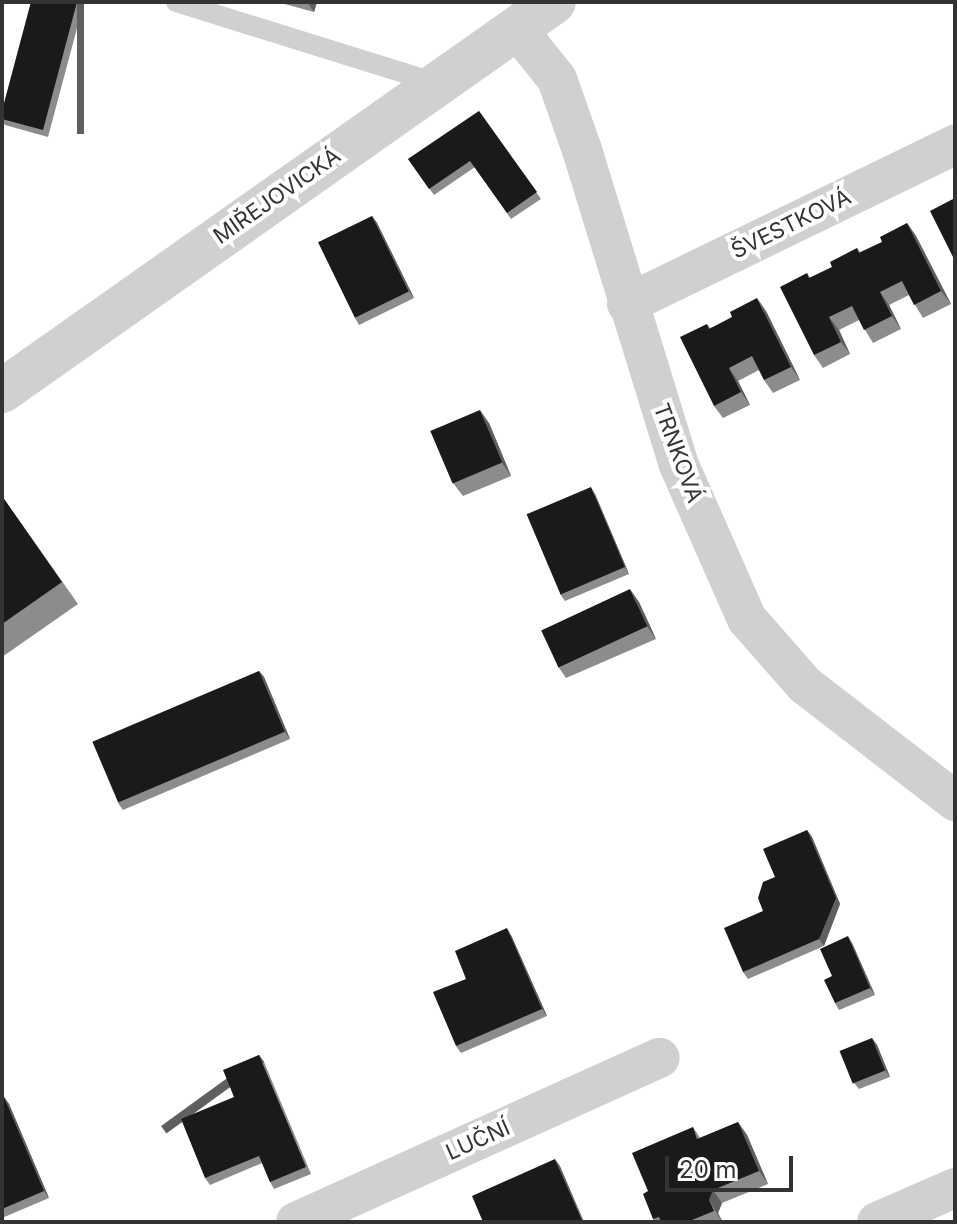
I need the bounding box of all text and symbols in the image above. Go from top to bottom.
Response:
street label: MIŘEJOVICKÁ [208,142,346,250]
street label: ŠVESTKOVÁ [727,184,855,264]
street label: TRNKOVÁ [648,400,708,506]
street label: LUČNÍ [442,1114,514,1166]
scale bar [669,1140,797,1190]
text: 20 m [679,1155,737,1184]

